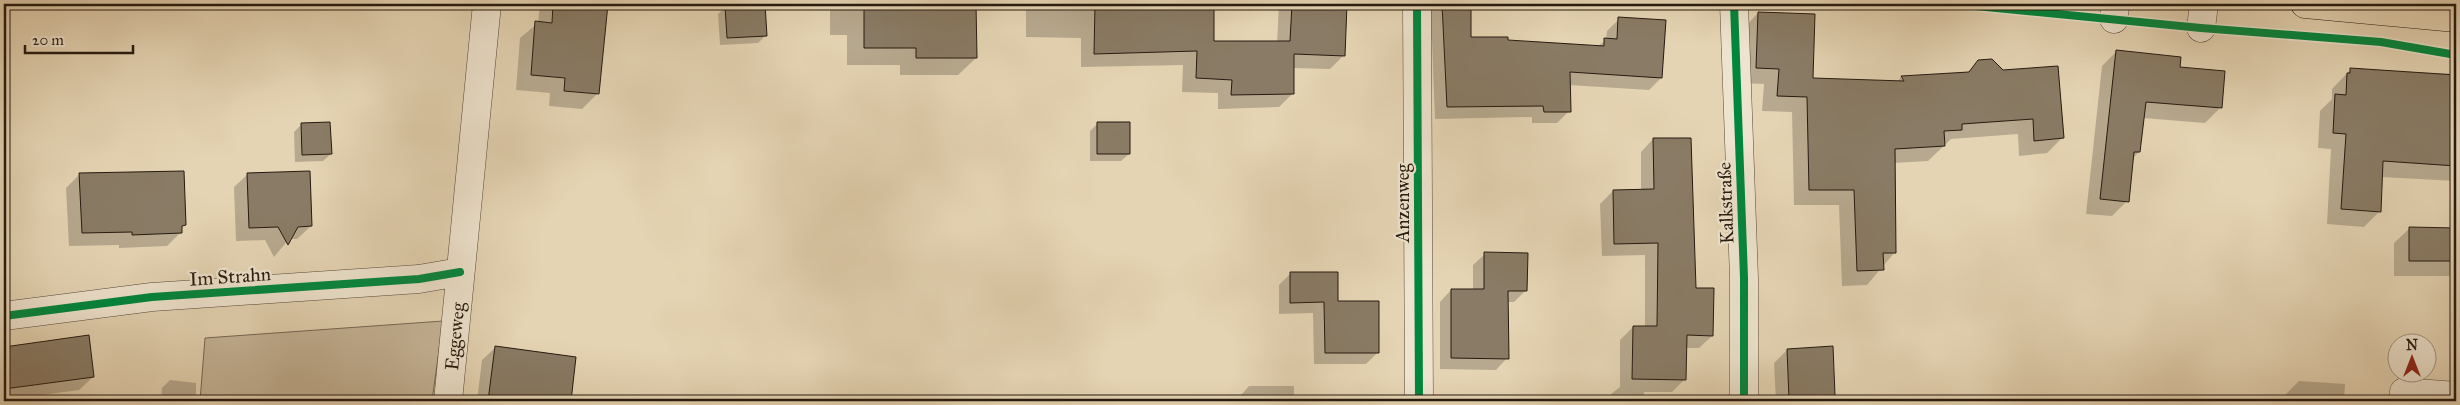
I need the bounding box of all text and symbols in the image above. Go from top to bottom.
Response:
scale bar [25,22,132,54]
text: 20 m [32,31,64,49]
street label: Kalkstraße [1713,162,1738,244]
street label: Anzenweg [1391,163,1415,243]
street label: Im Strahn [188,262,272,291]
street label: Eggeweg [440,301,471,372]
north arrow [2388,332,2438,382]
text: N [2406,337,2418,354]

